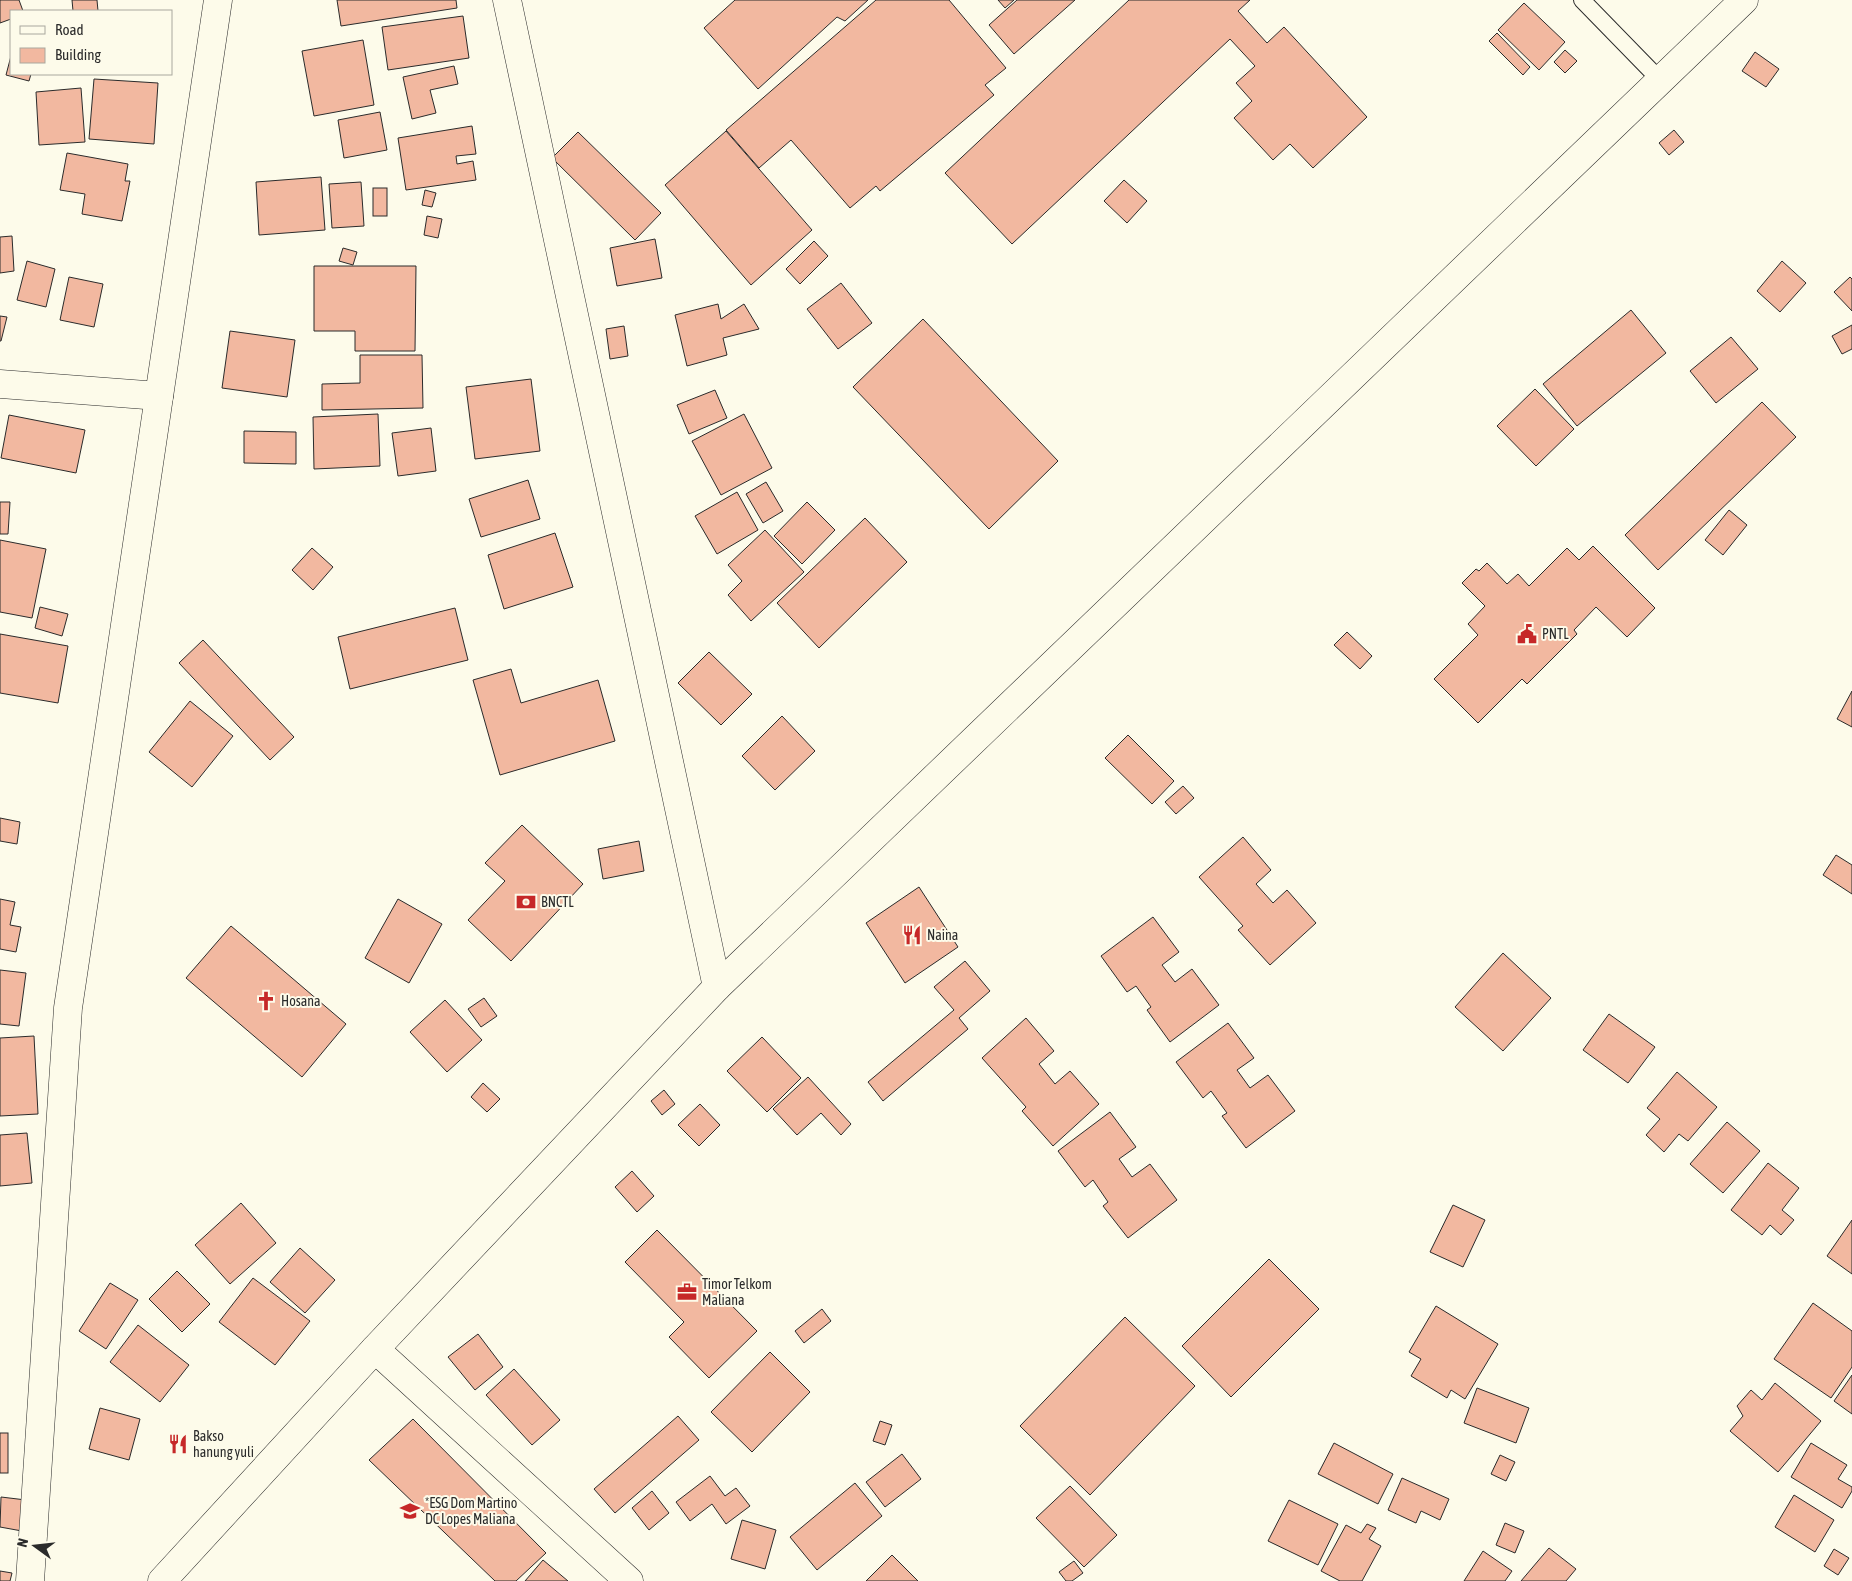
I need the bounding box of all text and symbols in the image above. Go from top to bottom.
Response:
legend [10,10,172,75]
text: Road [55,21,84,38]
text: Building [55,46,101,63]
public building icon: PNTL [1516,623,1538,645]
place label: PNTL [1542,626,1569,642]
bank icon: BNCTL [515,891,537,913]
place label: BNCTL [541,894,574,910]
restaurant icon: Naina [901,924,923,946]
place label: Naina [927,927,958,943]
church icon: Hosana [255,990,277,1012]
place label: Hosana [281,993,320,1009]
place label: Timor Telkom Maliana [702,1276,772,1308]
office icon: Timor Telkom Maliana [676,1281,698,1303]
place label: Bakso hanung yuli [193,1428,254,1460]
restaurant icon: Bakso hanung yuli [167,1433,189,1455]
place label: *ESG Dom Martino DC Lopes Maliana [425,1495,517,1527]
school or university icon: *ESG Dom Martino DC Lopes Maliana [399,1500,421,1522]
north arrow [10,1521,60,1571]
text: N [14,1537,31,1549]

